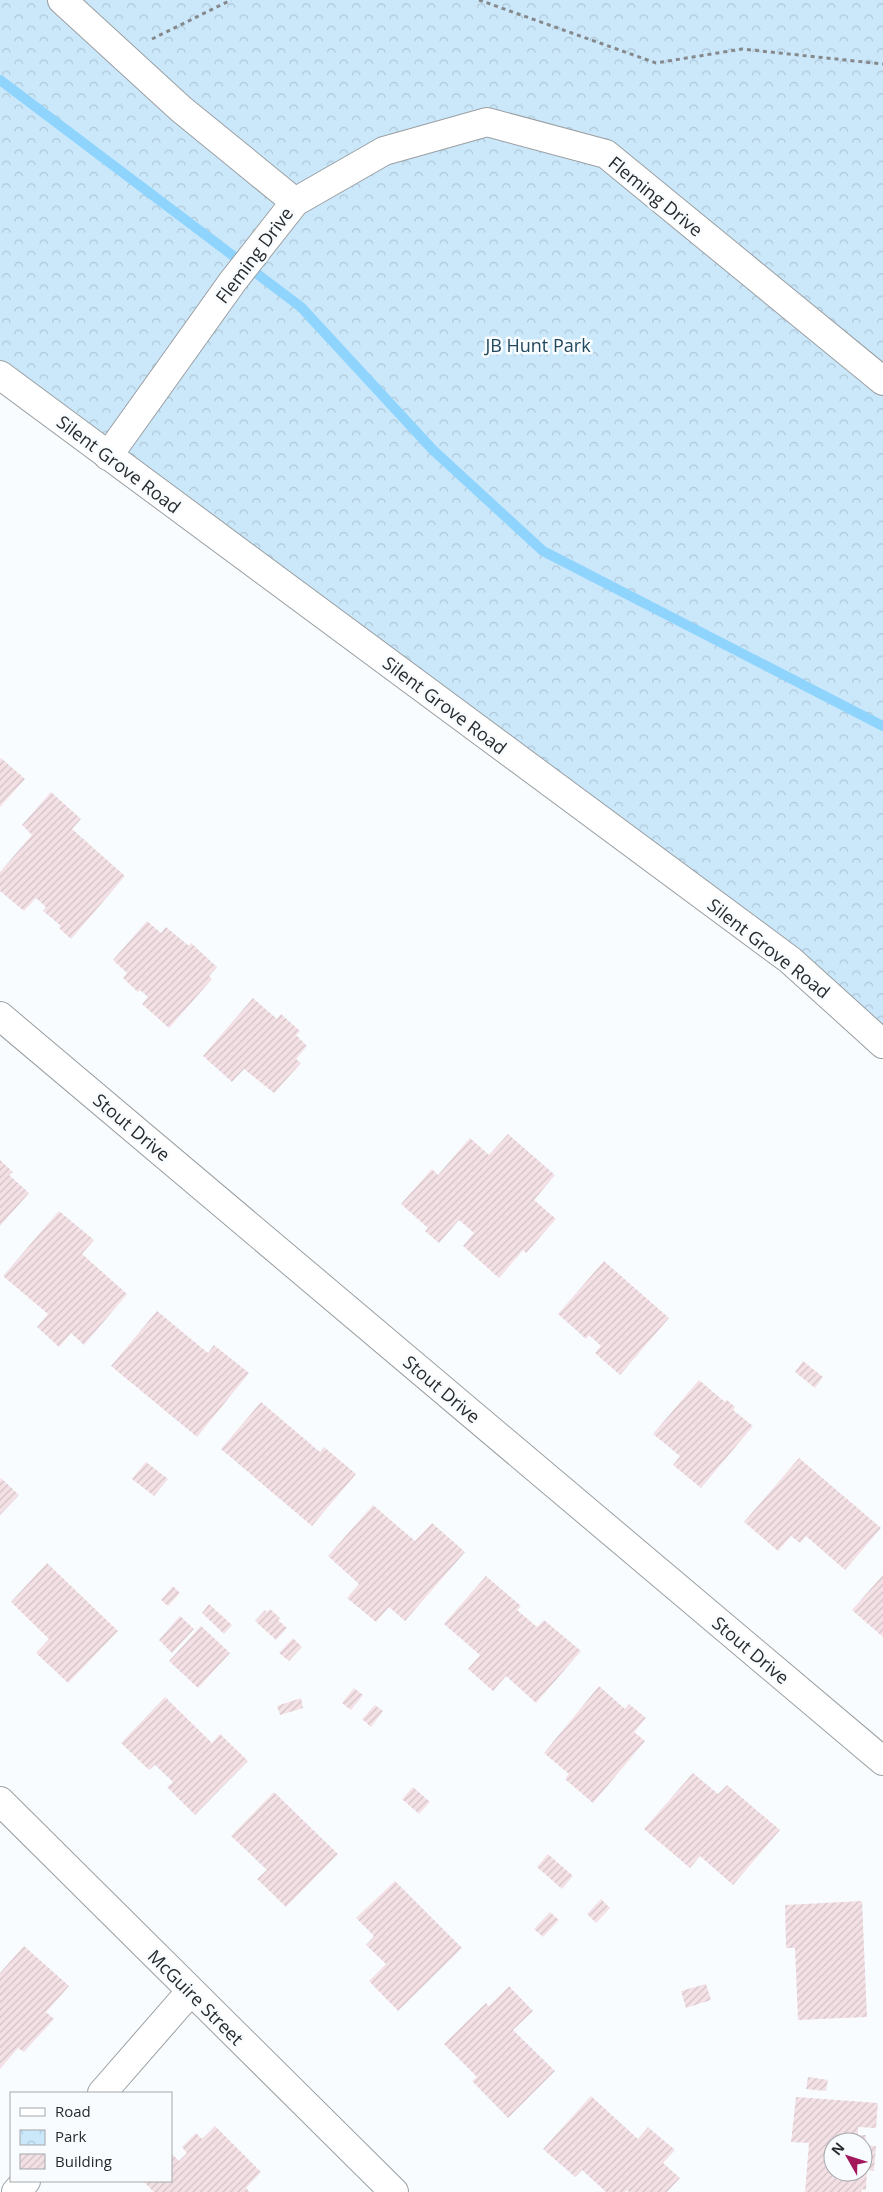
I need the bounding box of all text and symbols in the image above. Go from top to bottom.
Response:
street label: Fleming Drive [604,151,708,241]
street label: Fleming Drive [210,202,298,308]
park label: JB Hunt Park [483,333,591,357]
street label: Silent Grove Road [52,410,186,518]
street label: Silent Grove Road [378,651,512,759]
street label: Silent Grove Road [703,893,835,1003]
street label: Stout Drive [89,1088,175,1166]
street label: Stout Drive [399,1350,485,1428]
street label: Stout Drive [708,1611,794,1689]
street label: McGuire Street [143,1944,249,2050]
legend [10,2092,172,2182]
text: Road [55,2101,91,2121]
text: Park [55,2126,86,2146]
north arrow [823,2132,873,2182]
text: N [827,2138,848,2159]
text: Building [55,2151,112,2171]

